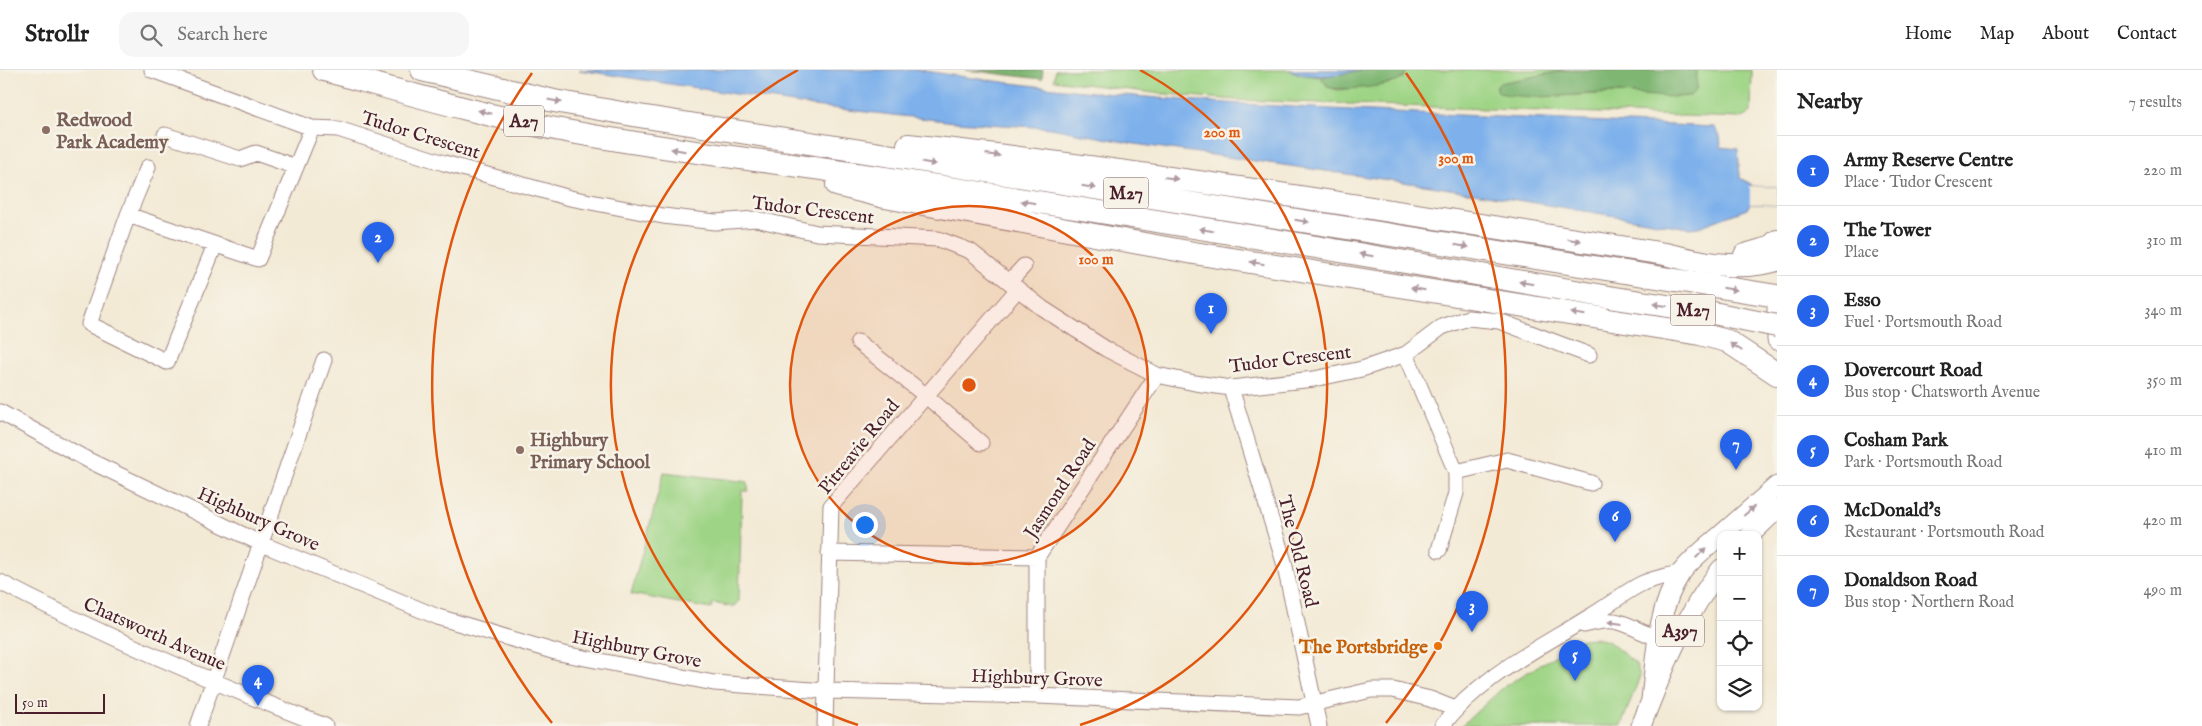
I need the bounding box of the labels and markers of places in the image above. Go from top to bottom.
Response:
place label: Redwood Park Academy [56,109,169,155]
marker: Redwood Park Academy [40,124,52,136]
pin: 2 [362,222,394,263]
pin: 1 [1195,293,1227,334]
centre of rings [960,376,978,394]
place label: Highbury Primary School [530,429,651,475]
pin: 7 [1720,429,1752,470]
marker: Highbury Primary School [514,444,526,456]
pin: 6 [1599,501,1631,542]
pin: 3 [1456,591,1488,632]
place label: The Portsbridge [1298,636,1428,660]
marker: The Portsbridge [1432,640,1444,652]
pin: 5 [1559,640,1591,681]
pin: 4 [242,665,274,706]

